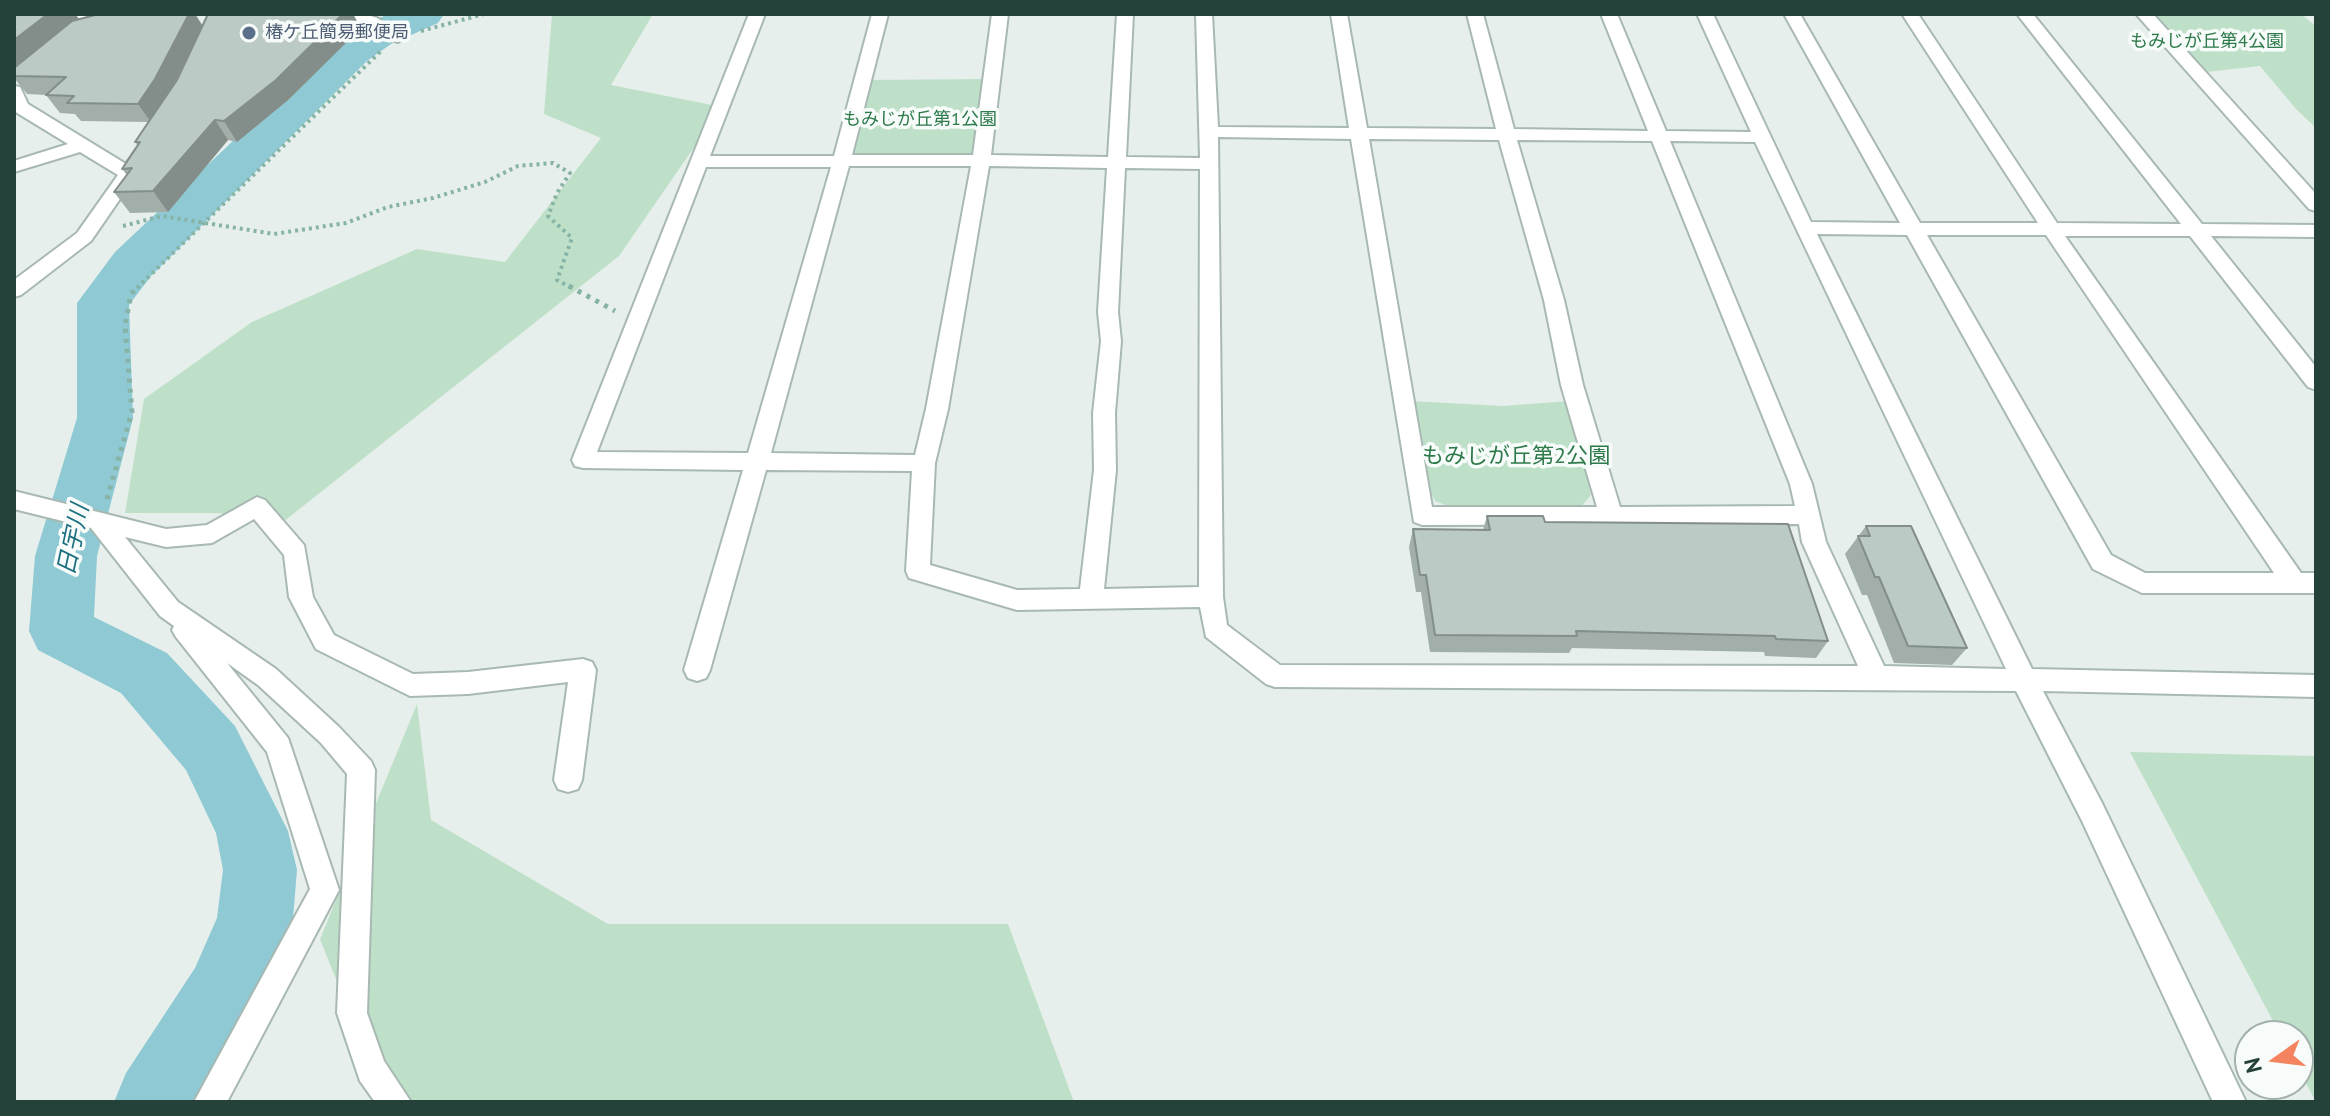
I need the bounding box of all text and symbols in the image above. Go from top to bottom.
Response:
place label: 椿ケ丘簡易郵便局 [265,22,409,44]
marker: 椿ケ丘簡易郵便局 [240,24,258,42]
park label: もみじが丘第4公園 [2130,31,2284,53]
park label: もみじが丘第1公園 [843,109,997,131]
park label: もみじが丘第2公園 [1422,444,1610,470]
water label: 日宇川 [52,502,96,578]
north arrow [2234,1020,2314,1100]
text: N [2237,1055,2268,1076]

